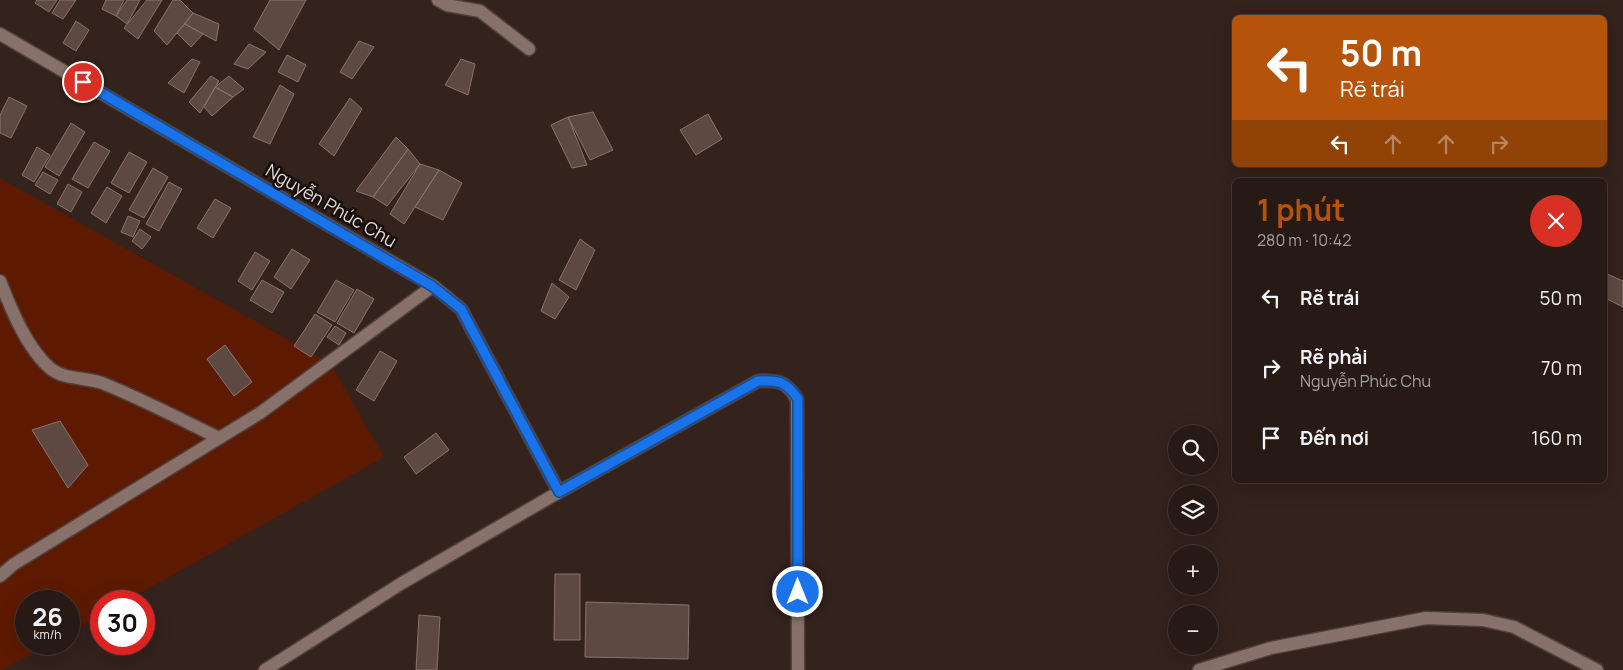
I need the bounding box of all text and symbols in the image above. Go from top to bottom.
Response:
text: 50 m [1340,29,1422,77]
icon: left [1257,35,1322,100]
pin [62,61,104,103]
icon: arrive [69,68,97,96]
text: Rẽ trái [1340,74,1405,104]
icon: left [1326,130,1354,158]
icon: ahead [1379,130,1407,158]
icon: ahead [1432,130,1460,158]
icon: right [1485,130,1513,158]
street label: Nguyễn Phúc Chu [262,158,401,252]
text: 1 phút [1257,189,1345,230]
button: close [1530,195,1582,247]
text: 280 m · 10:42 [1257,229,1351,251]
icon: left [1257,284,1285,312]
text: Rẽ trái [1300,285,1360,311]
text: 50 m [1540,285,1582,311]
text: Rẽ phải [1300,344,1368,370]
icon: right [1257,354,1285,382]
text: 70 m [1541,355,1582,381]
text: Nguyễn Phúc Chu [1300,370,1431,392]
icon: arrive [1257,424,1285,452]
map controls [1168,425,1218,655]
button: search [1168,425,1218,475]
text: Đến nơi [1300,425,1369,451]
text: 160 m [1531,425,1582,451]
button: layers [1168,485,1218,535]
button: + [1168,545,1218,595]
position arrow [771,565,823,617]
speed limit sign: 30 [90,590,155,655]
text: 26 [32,599,63,634]
button: − [1168,605,1218,655]
text: km/h [34,626,61,643]

